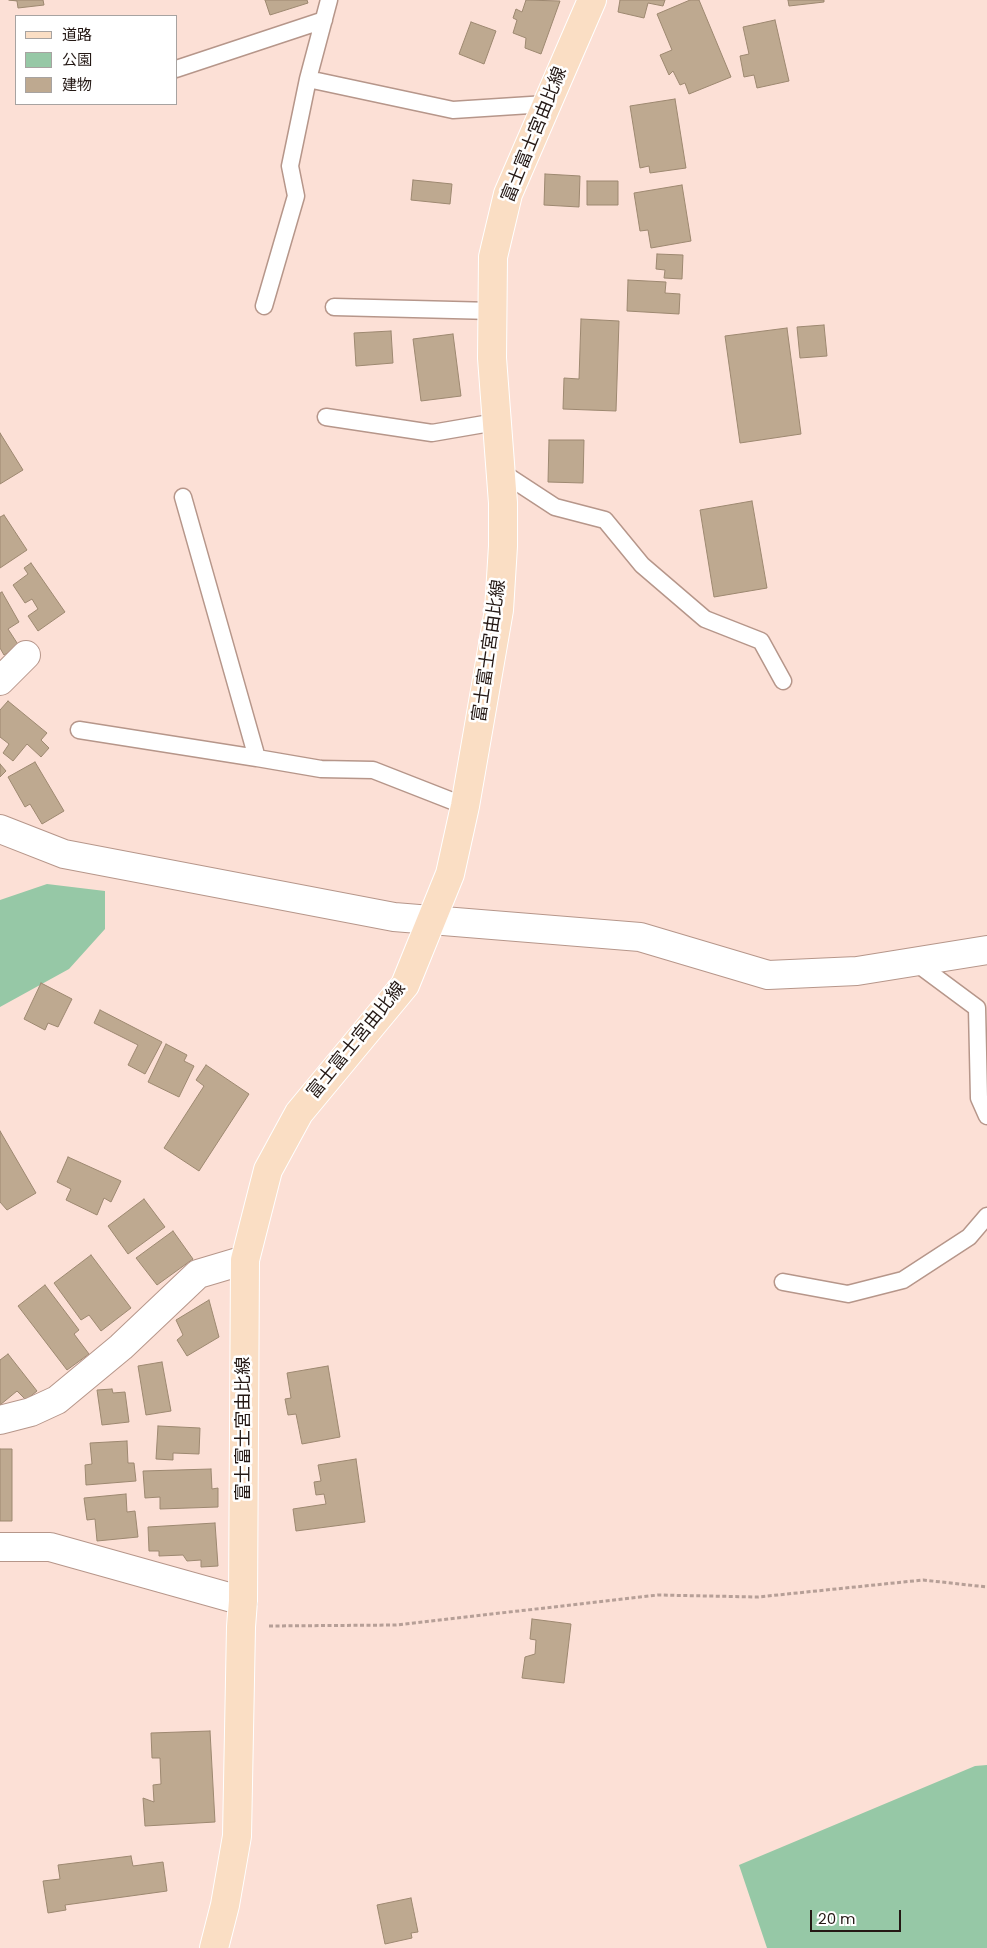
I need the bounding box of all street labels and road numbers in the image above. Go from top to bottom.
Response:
street label: 富士富士宮由比線 [498,64,572,206]
street label: 富士富士宮由比線 [469,578,511,724]
street label: 富士富士宮由比線 [303,978,411,1104]
street label: 富士富士宮由比線 [233,1357,255,1501]

